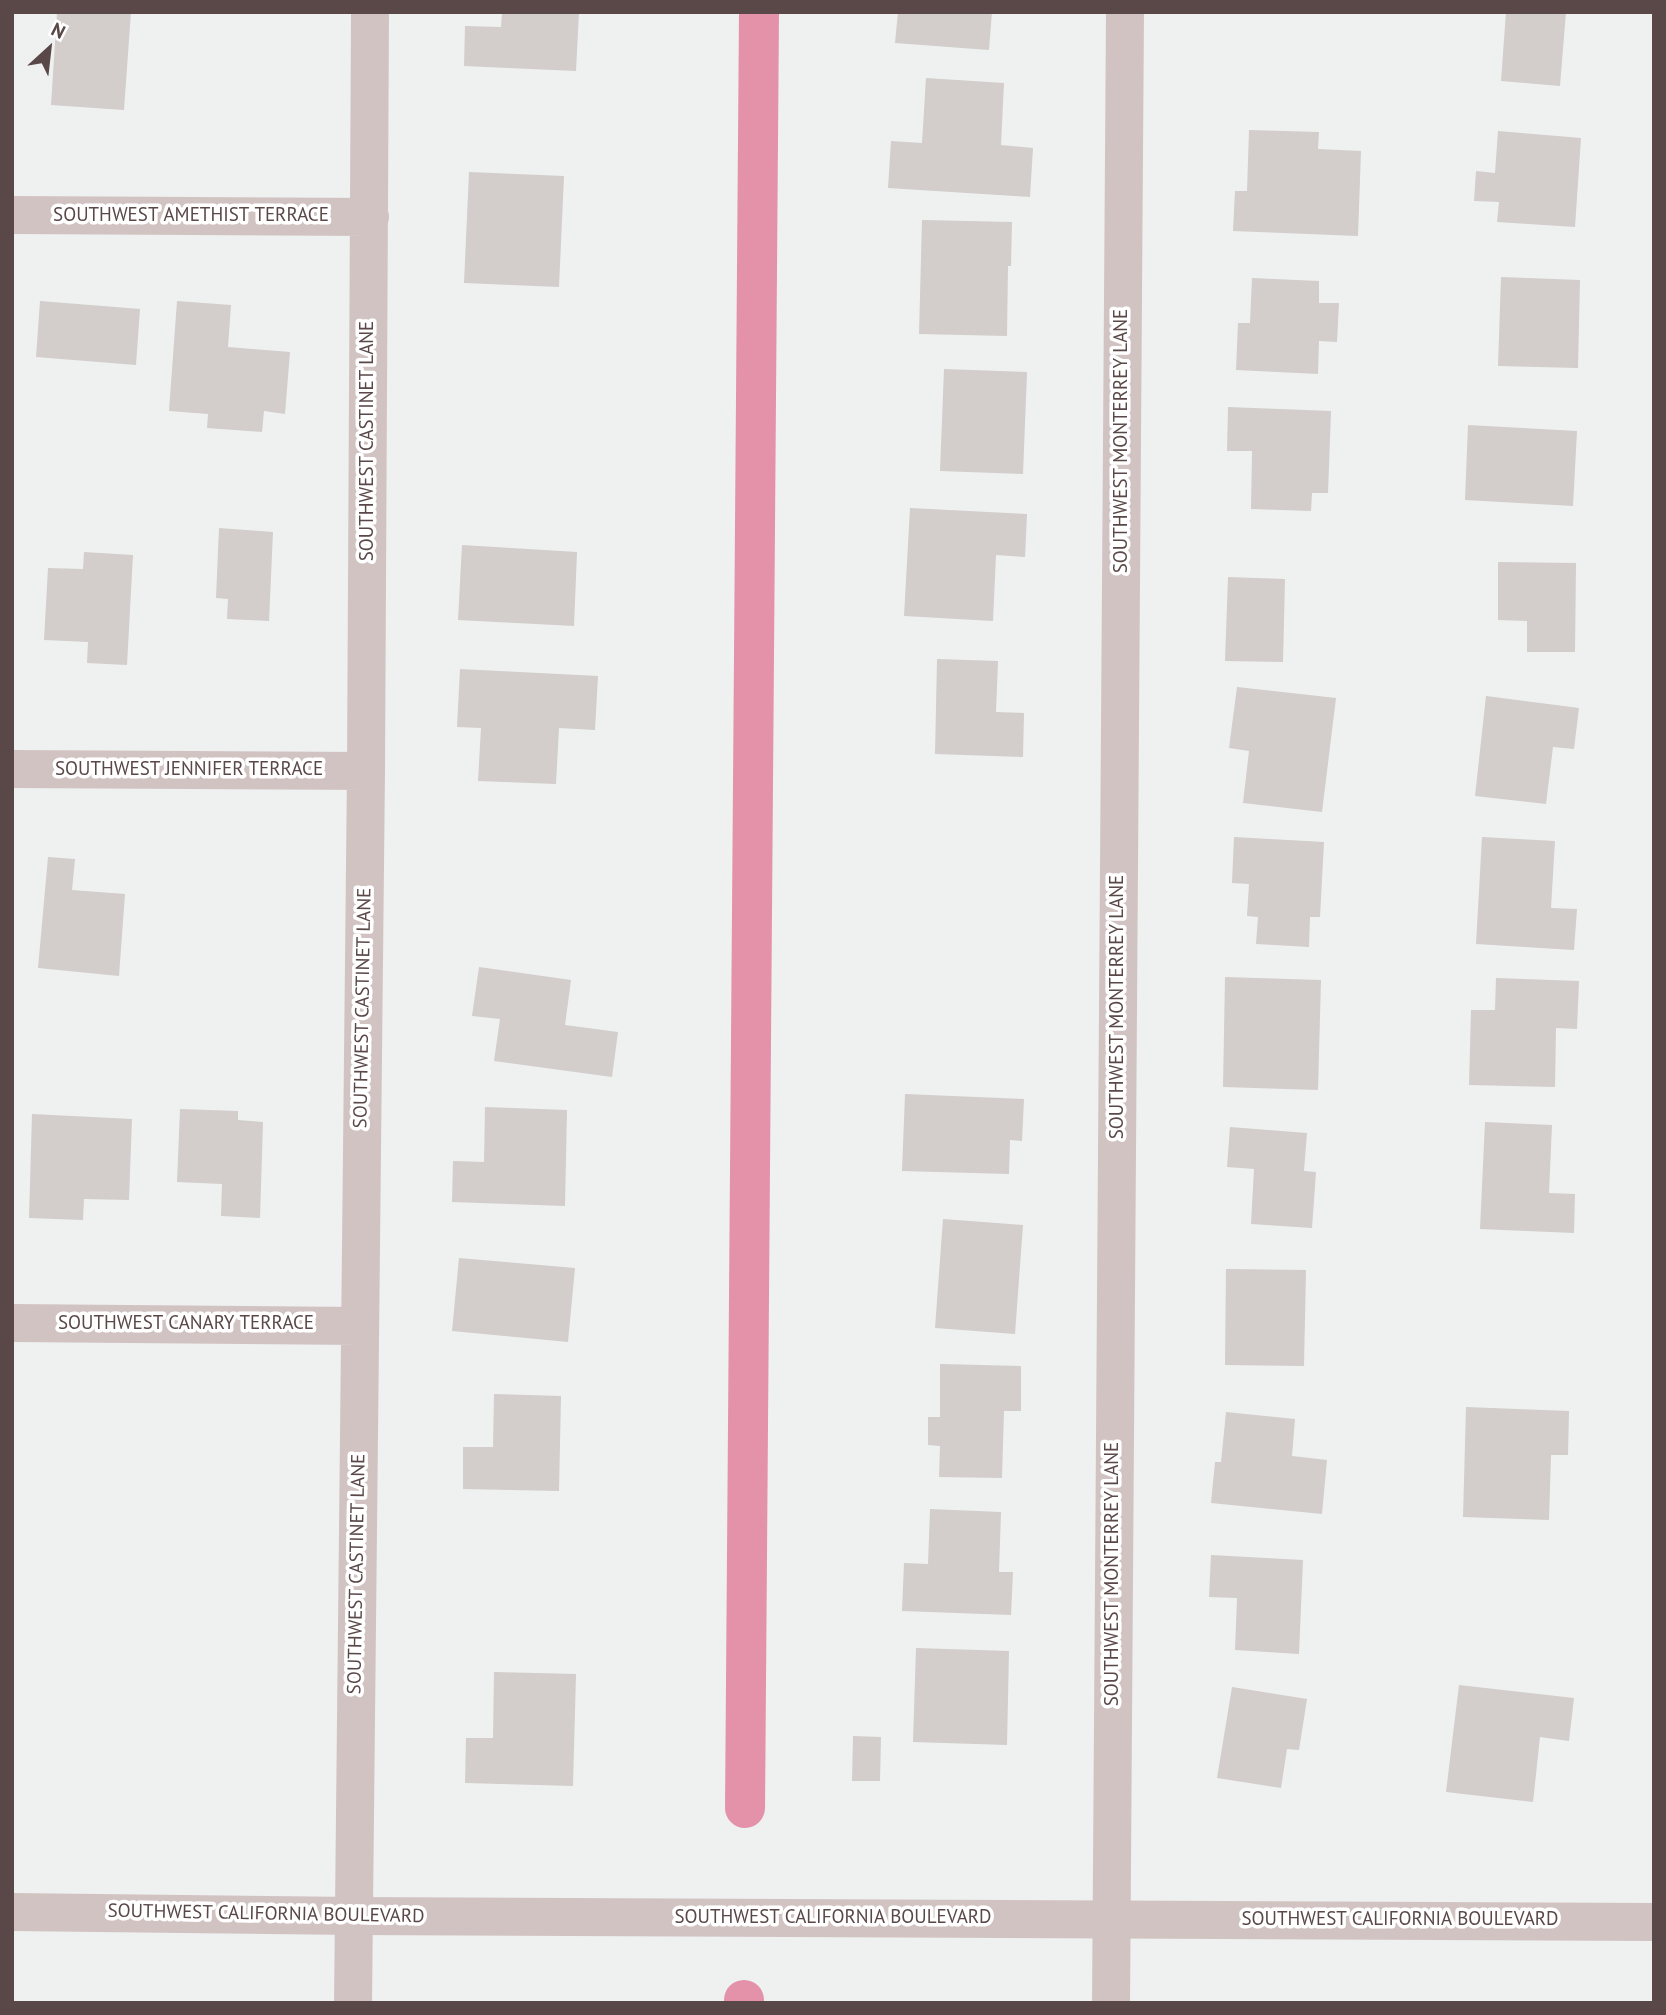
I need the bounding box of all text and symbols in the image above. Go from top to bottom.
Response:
north arrow [14,14,84,84]
text: N [48,17,70,44]
street label: SOUTHWEST AMETHIST TERRACE [53,205,329,227]
street label: SOUTHWEST MONTERREY LANE [1111,309,1133,573]
street label: SOUTHWEST CASTINET LANE [357,321,379,561]
street label: SOUTHWEST JENNIFER TERRACE [55,759,323,781]
street label: SOUTHWEST MONTERREY LANE [1107,875,1129,1139]
street label: SOUTHWEST CASTINET LANE [350,888,376,1128]
street label: SOUTHWEST CANARY TERRACE [58,1313,314,1335]
street label: SOUTHWEST MONTERREY LANE [1102,1442,1124,1706]
street label: SOUTHWEST CASTINET LANE [344,1454,370,1694]
street label: SOUTHWEST CALIFORNIA BOULEVARD [107,1900,425,1928]
street label: SOUTHWEST CALIFORNIA BOULEVARD [674,1907,992,1929]
street label: SOUTHWEST CALIFORNIA BOULEVARD [1241,1909,1559,1931]

